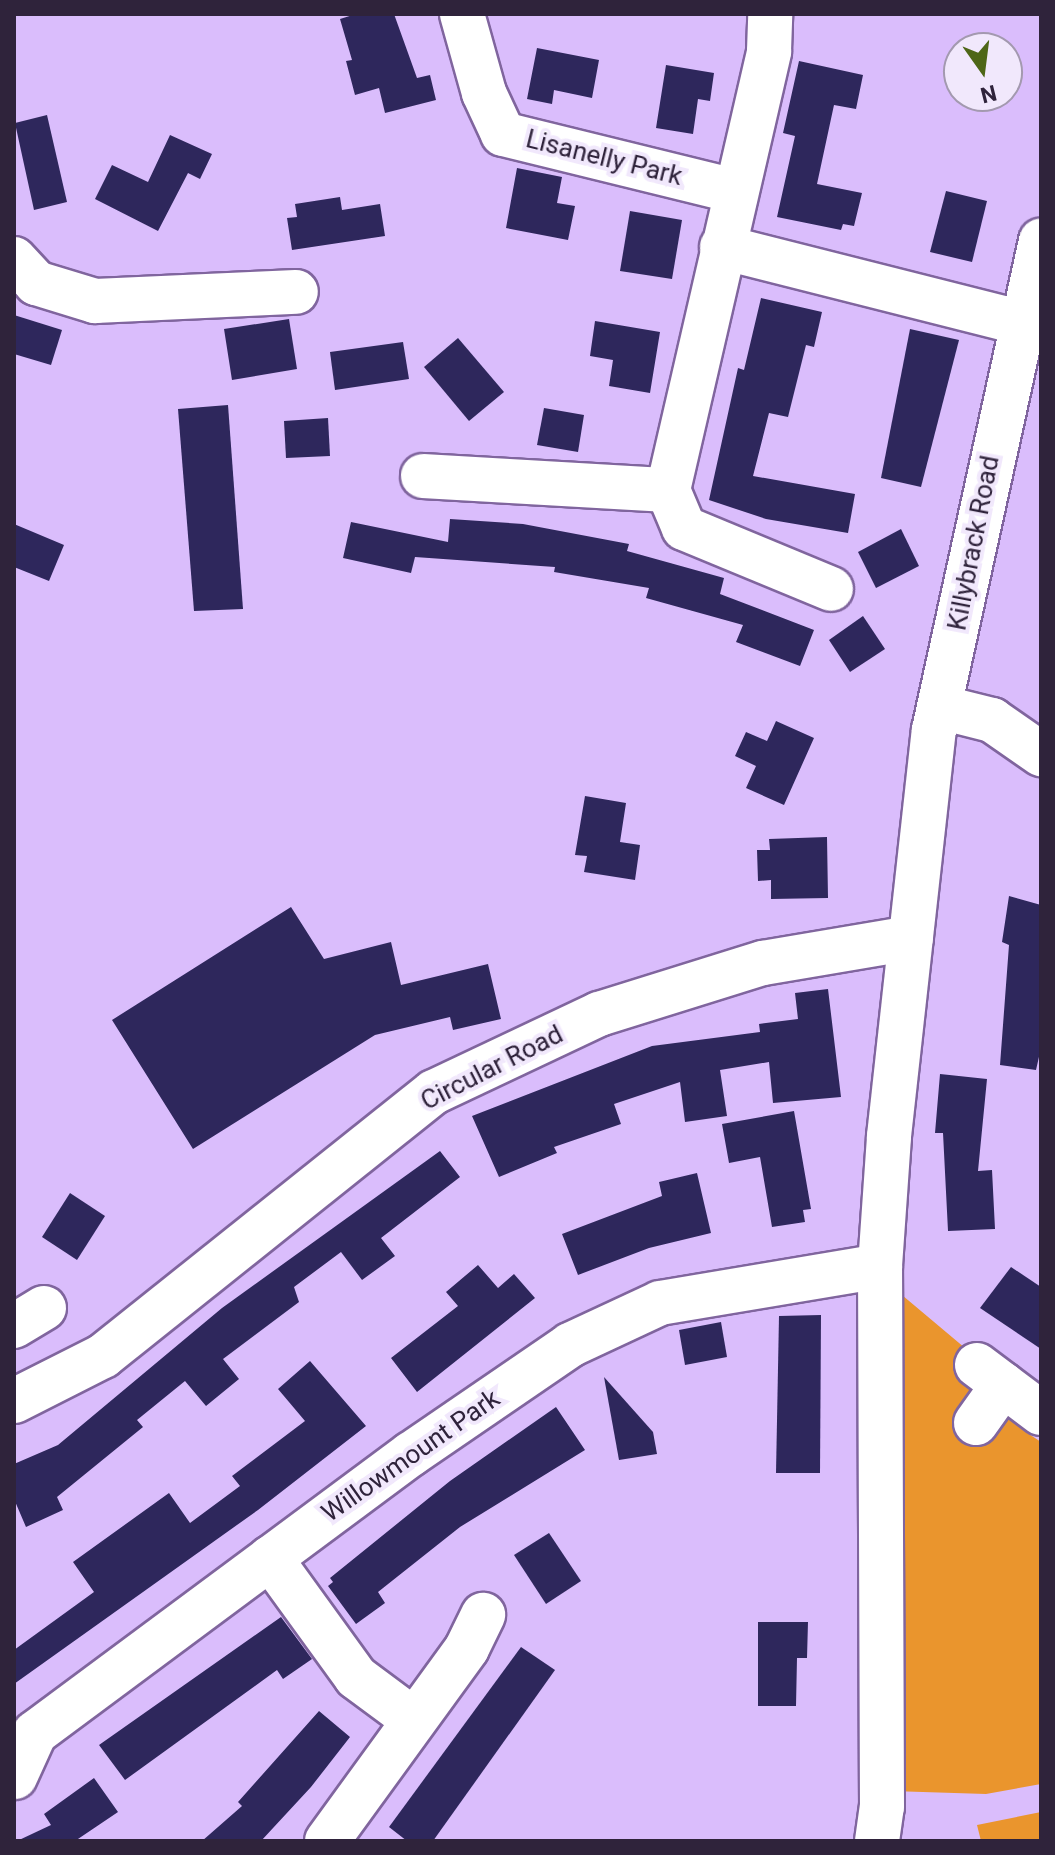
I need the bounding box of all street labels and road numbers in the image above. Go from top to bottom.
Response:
street label: Lisanelly Park [523,124,685,192]
street label: Killybrack Road [942,453,1006,633]
street label: Circular Road [416,1019,568,1117]
street label: Willowmount Park [316,1383,506,1529]

